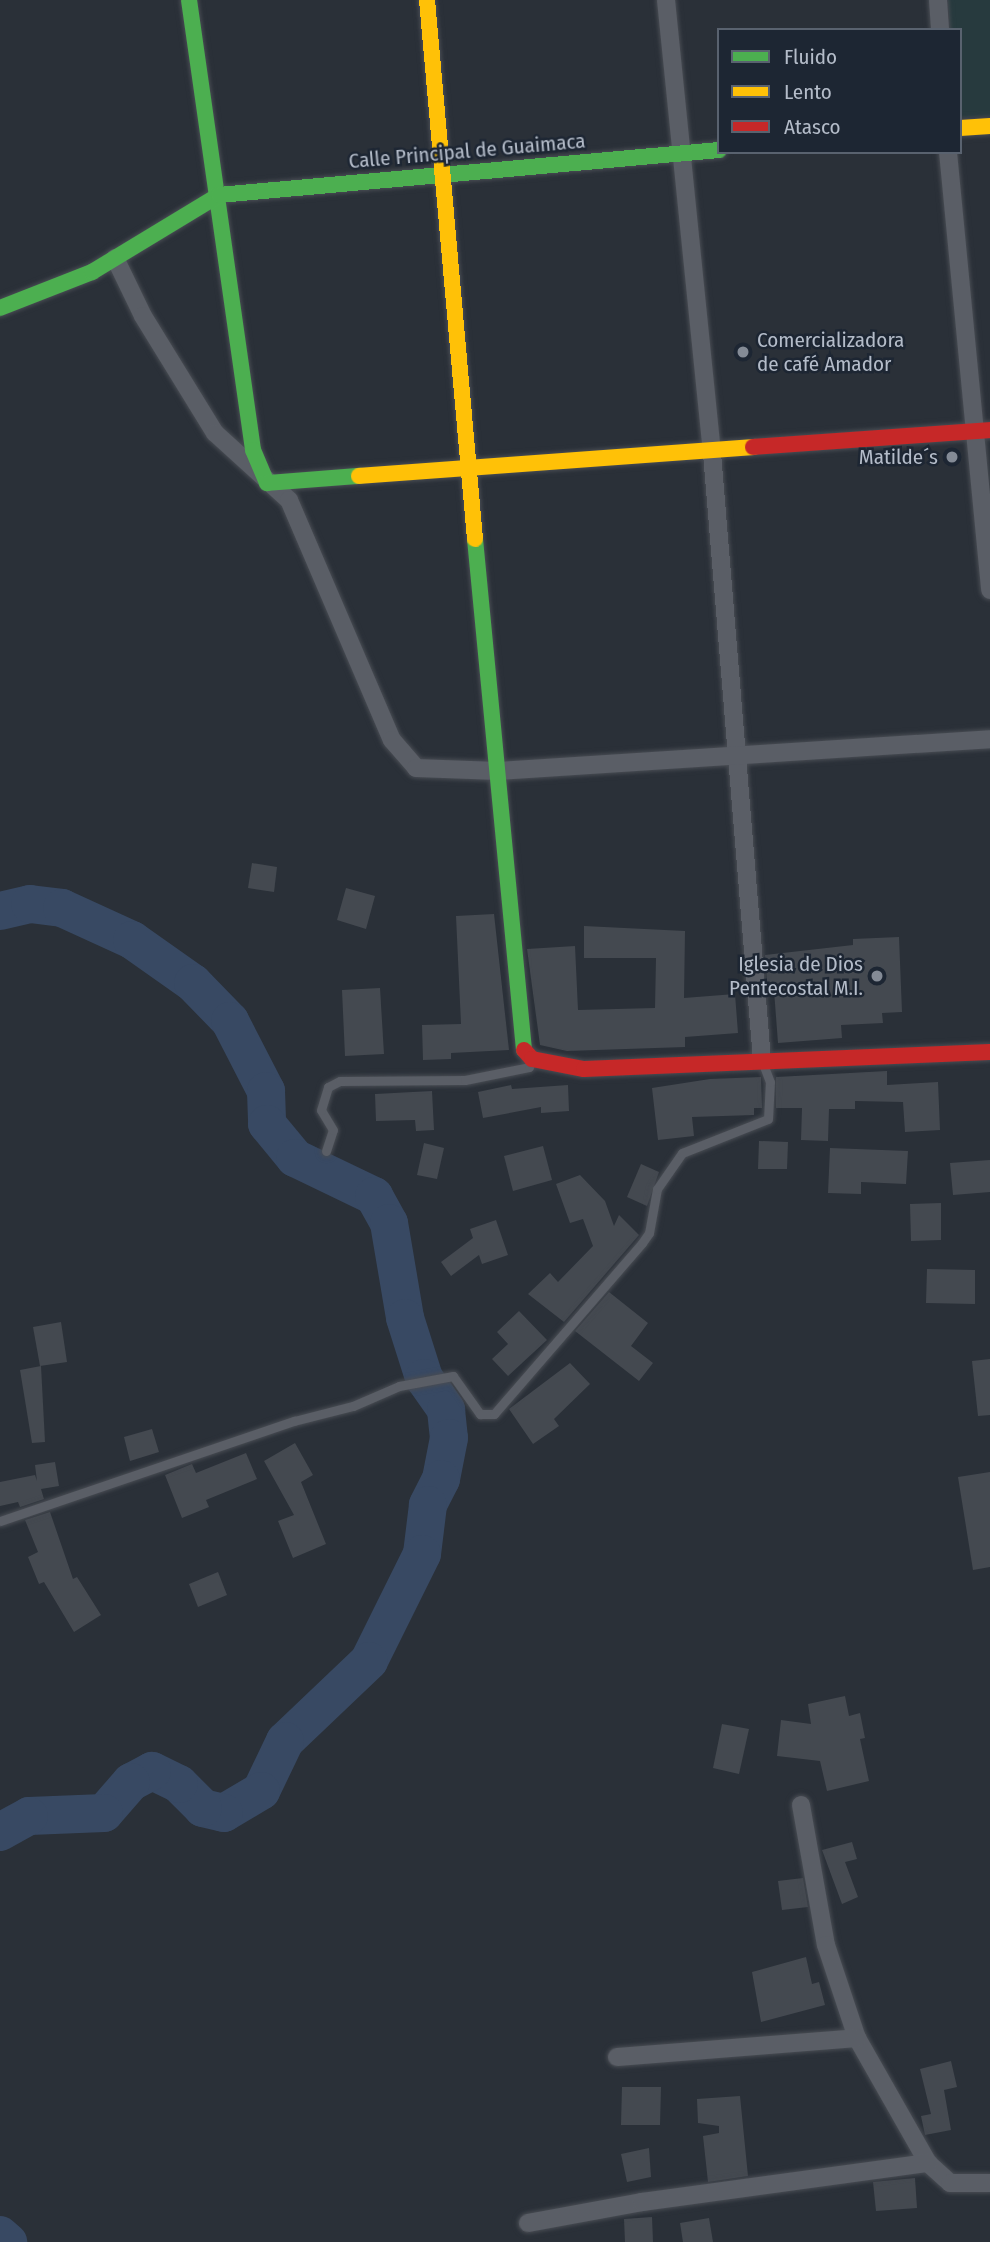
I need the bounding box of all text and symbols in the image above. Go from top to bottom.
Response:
legend [717,28,962,154]
text: Fluido [784,44,837,70]
text: Lento [784,79,832,105]
text: Atasco [784,114,841,140]
street label: Calle Principal de Guaimaca [348,128,586,174]
place label: Comercializadora de café Amador [757,327,904,377]
marker: Comercializadora de café Amador [735,344,751,360]
place label: Matilde´s [859,444,938,470]
marker: Matilde´s [944,449,960,465]
place label: Iglesia de Dios Pentecostal M.I. [729,951,863,1001]
marker: Iglesia de Dios Pentecostal M.I. [869,968,885,984]

